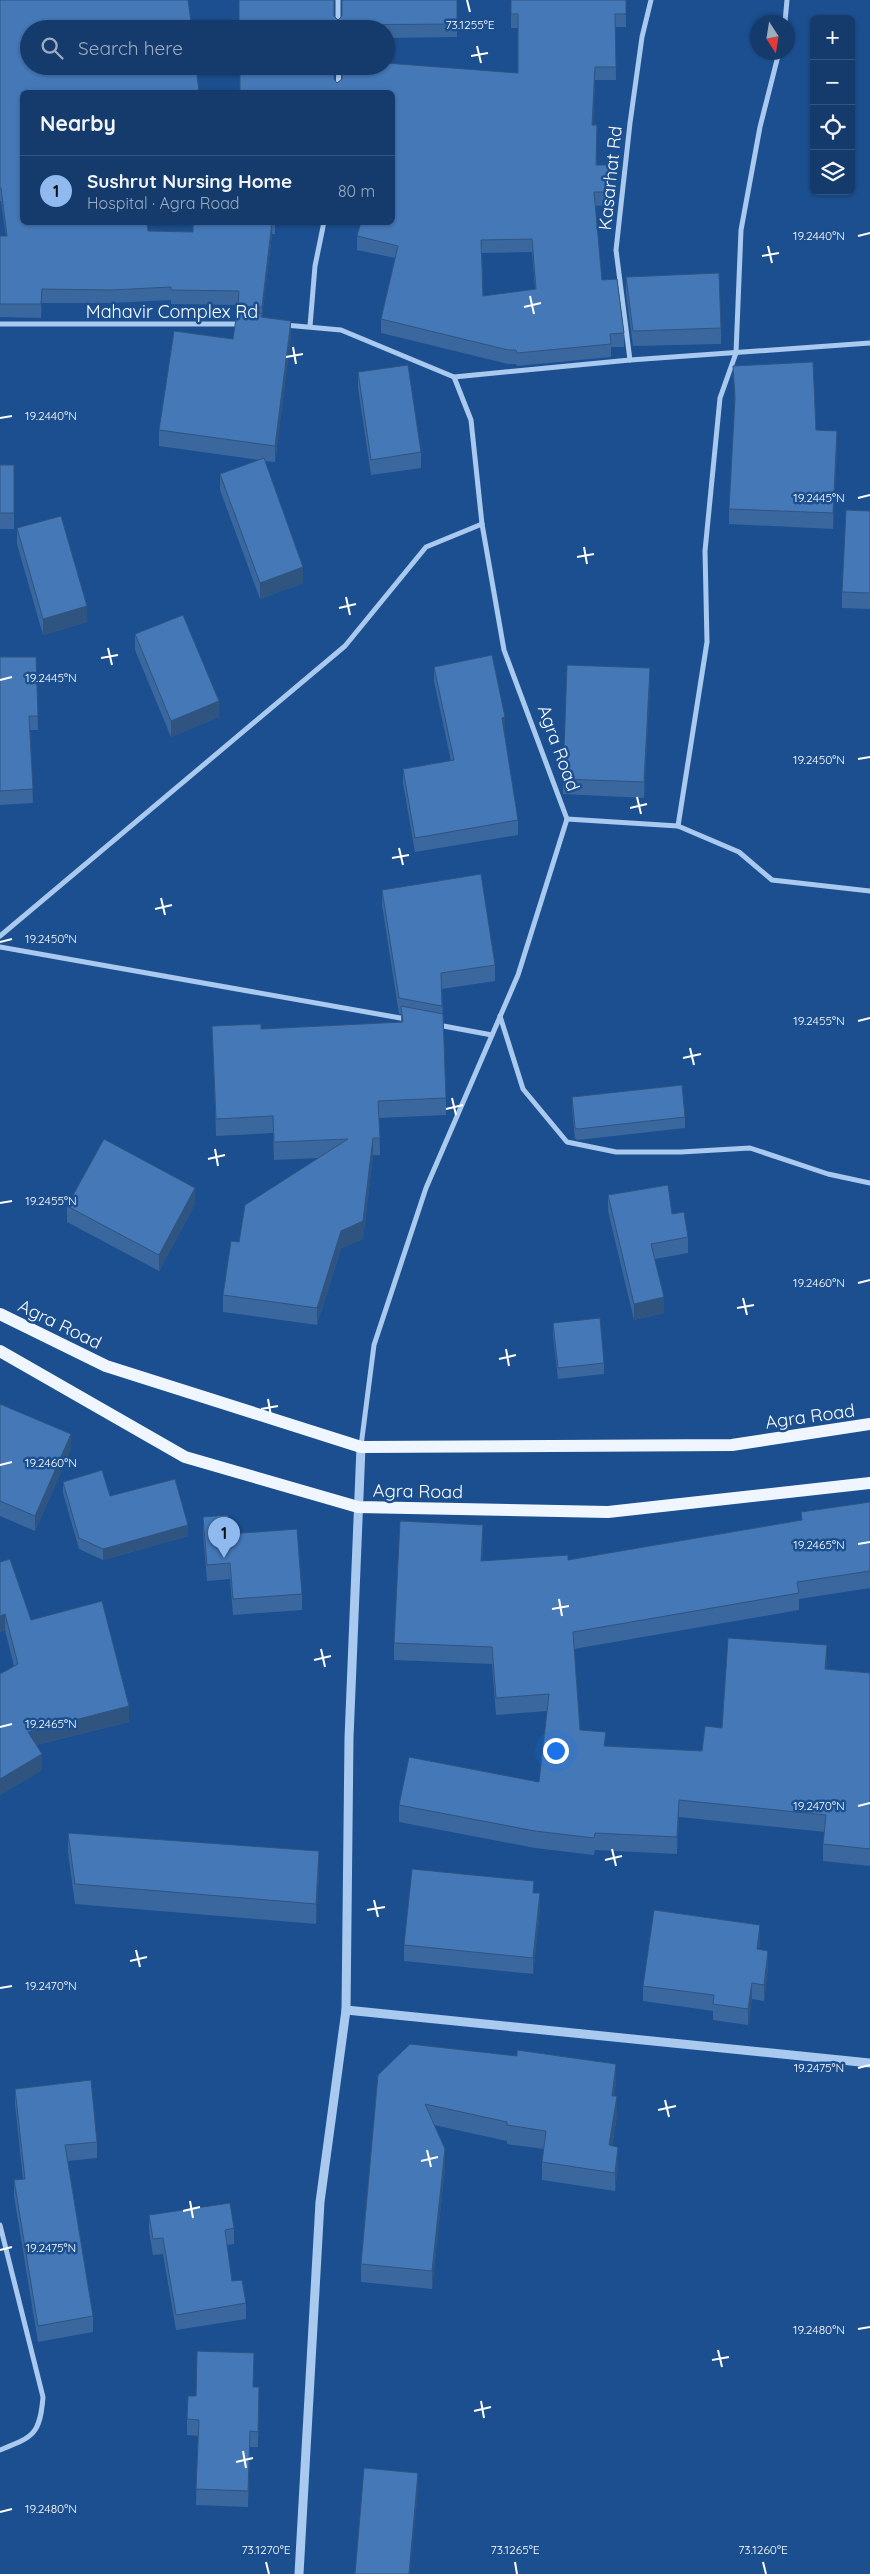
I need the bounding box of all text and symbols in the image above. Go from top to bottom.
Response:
north arrow [750,15,795,60]
map controls [810,15,855,195]
button: + [810,15,855,60]
text: 73.1255°E [445,17,495,32]
search box [20,20,395,75]
icon: search [38,34,66,62]
text: Search here [78,36,183,60]
button: − [810,60,855,105]
button: locate [810,105,855,150]
text: Nearby [40,110,116,136]
street label: Kasarhat Rd [593,125,627,231]
button: layers [810,150,855,195]
text: Sushrut Nursing Home [87,169,292,193]
text: 1 [53,181,59,201]
text: 80 m [338,181,375,201]
text: Hospital · Agra Road [87,193,240,213]
text: 19.2440°N [793,228,845,243]
street label: Mahavir Complex Rd [86,300,258,323]
text: 19.2440°N [25,408,77,423]
text: 19.2445°N [793,490,845,505]
text: 19.2445°N [25,670,77,685]
street label: Agra Road [533,702,585,794]
text: 19.2450°N [793,752,845,767]
text: 19.2450°N [25,931,77,946]
text: 19.2455°N [793,1013,845,1028]
text: 19.2455°N [25,1193,77,1208]
text: 19.2460°N [793,1275,845,1290]
street label: Agra Road [14,1294,106,1354]
street label: Agra Road [764,1398,856,1434]
text: 19.2460°N [25,1455,77,1470]
street label: Agra Road [373,1479,463,1503]
pin: 1 [208,1517,240,1558]
text: 19.2465°N [793,1537,845,1552]
text: 19.2465°N [25,1716,77,1731]
your location [543,1738,569,1764]
text: 19.2470°N [793,1798,845,1813]
text: 19.2470°N [25,1978,77,1993]
text: 19.2475°N [794,2060,844,2075]
text: 19.2475°N [26,2240,76,2255]
text: 19.2480°N [793,2322,845,2337]
text: 19.2480°N [25,2501,77,2516]
text: 73.1270°E [241,2542,291,2557]
text: 73.1265°E [491,2542,540,2557]
text: 73.1260°E [738,2542,788,2557]

